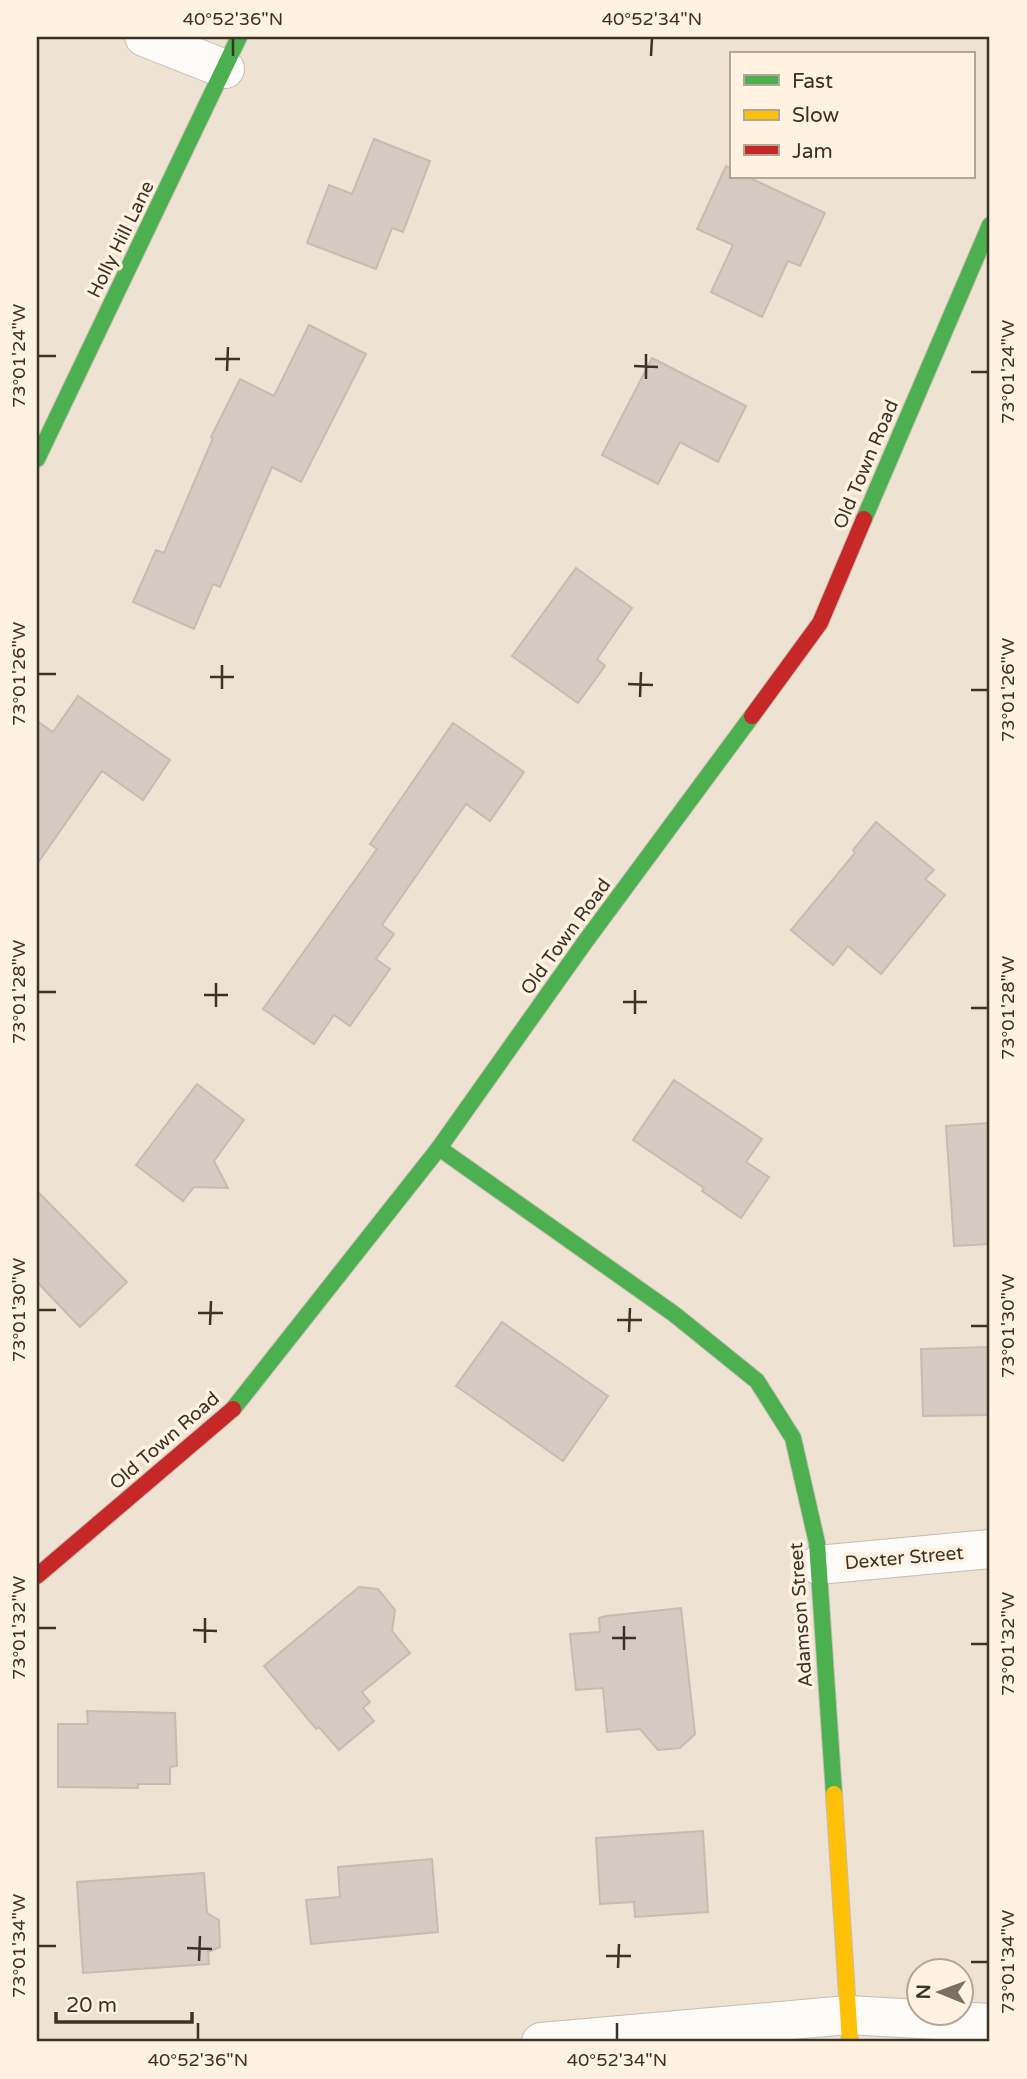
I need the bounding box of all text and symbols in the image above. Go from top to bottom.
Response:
text: 40°52'36"N [183,8,283,30]
text: 40°52'34"N [602,8,702,30]
legend [730,52,974,178]
text: Fast [792,69,833,94]
text: Slow [792,103,840,128]
text: Jam [792,139,833,164]
street label: Holly Hill Lane [83,177,159,302]
text: 73°01'24"W [8,304,30,408]
text: 73°01'24"W [997,320,1019,424]
street label: Old Town Road [829,397,903,532]
text: 73°01'26"W [8,622,30,726]
text: 73°01'26"W [997,638,1019,742]
street label: Old Town Road [516,874,615,999]
text: 73°01'28"W [8,940,30,1044]
text: 73°01'28"W [997,956,1019,1060]
text: 73°01'30"W [8,1258,30,1362]
text: 73°01'30"W [997,1274,1019,1378]
street label: Old Town Road [105,1387,224,1494]
street label: Adamson Street [785,1542,817,1688]
street label: Dexter Street [844,1542,964,1574]
text: 73°01'32"W [8,1576,30,1680]
text: 73°01'32"W [997,1592,1019,1696]
text: 73°01'34"W [8,1894,30,1998]
text: 73°01'34"W [997,1910,1019,2014]
north arrow [904,1956,974,2026]
scale bar [56,1981,192,2025]
text: N [913,1984,935,2000]
text: 20 m [66,1993,117,2018]
text: 40°52'36"N [148,2049,248,2071]
text: 40°52'34"N [567,2049,667,2071]

